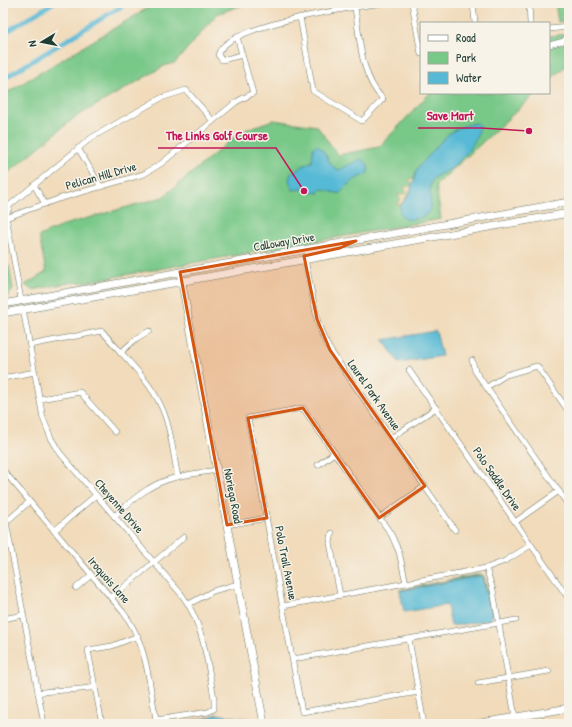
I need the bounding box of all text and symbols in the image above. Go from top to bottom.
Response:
north arrow [22,22,62,62]
legend [420,22,550,94]
text: Road [456,29,476,46]
text: N [25,39,40,48]
text: Park [456,49,476,66]
text: Water [456,69,482,86]
callout: Save Mart [418,103,481,128]
text: Save Mart [427,106,474,124]
callout: The Links Golf Course [158,123,276,148]
text: The Links Golf Course [165,126,269,144]
street label: Pelican Hill Drive [64,157,138,194]
street label: Calloway Drive [252,228,316,255]
street label: Laurel Park Avenue [344,356,405,434]
street label: Polo Saddle Drive [469,443,526,514]
street label: Noriega Road [220,467,247,525]
street label: Cheyenne Drive [91,475,148,537]
street label: Polo Trail Avenue [271,524,302,602]
street label: Iroquois Lane [84,553,135,607]

